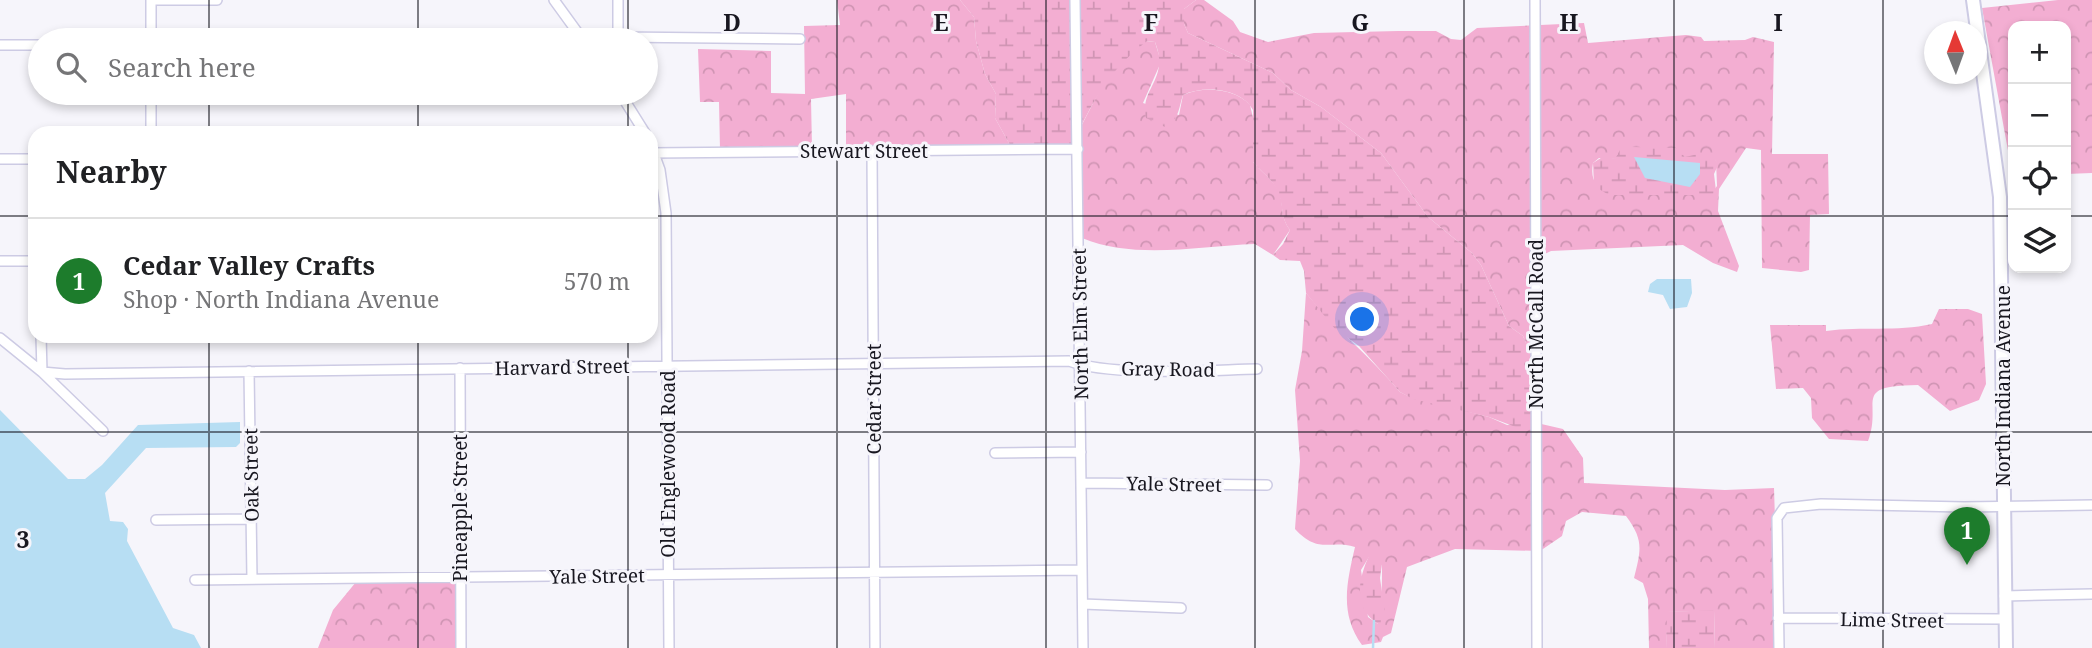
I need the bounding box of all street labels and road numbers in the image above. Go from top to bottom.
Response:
street label: Stewart Street [800,138,928,164]
street label: North McCall Road [1523,239,1549,409]
street label: North Elm Street [1066,248,1094,400]
street label: North Indiana Avenue [1990,285,2016,487]
street label: Cedar Street [861,343,887,455]
street label: Harvard Street [494,353,630,381]
street label: Gray Road [1121,355,1216,383]
street label: Old Englewood Road [655,370,681,558]
street label: Oak Street [237,428,265,522]
street label: Pineapple Street [447,434,473,582]
street label: Yale Street [1125,470,1222,498]
street label: Yale Street [548,562,645,590]
street label: Lime Street [1840,606,1945,634]

